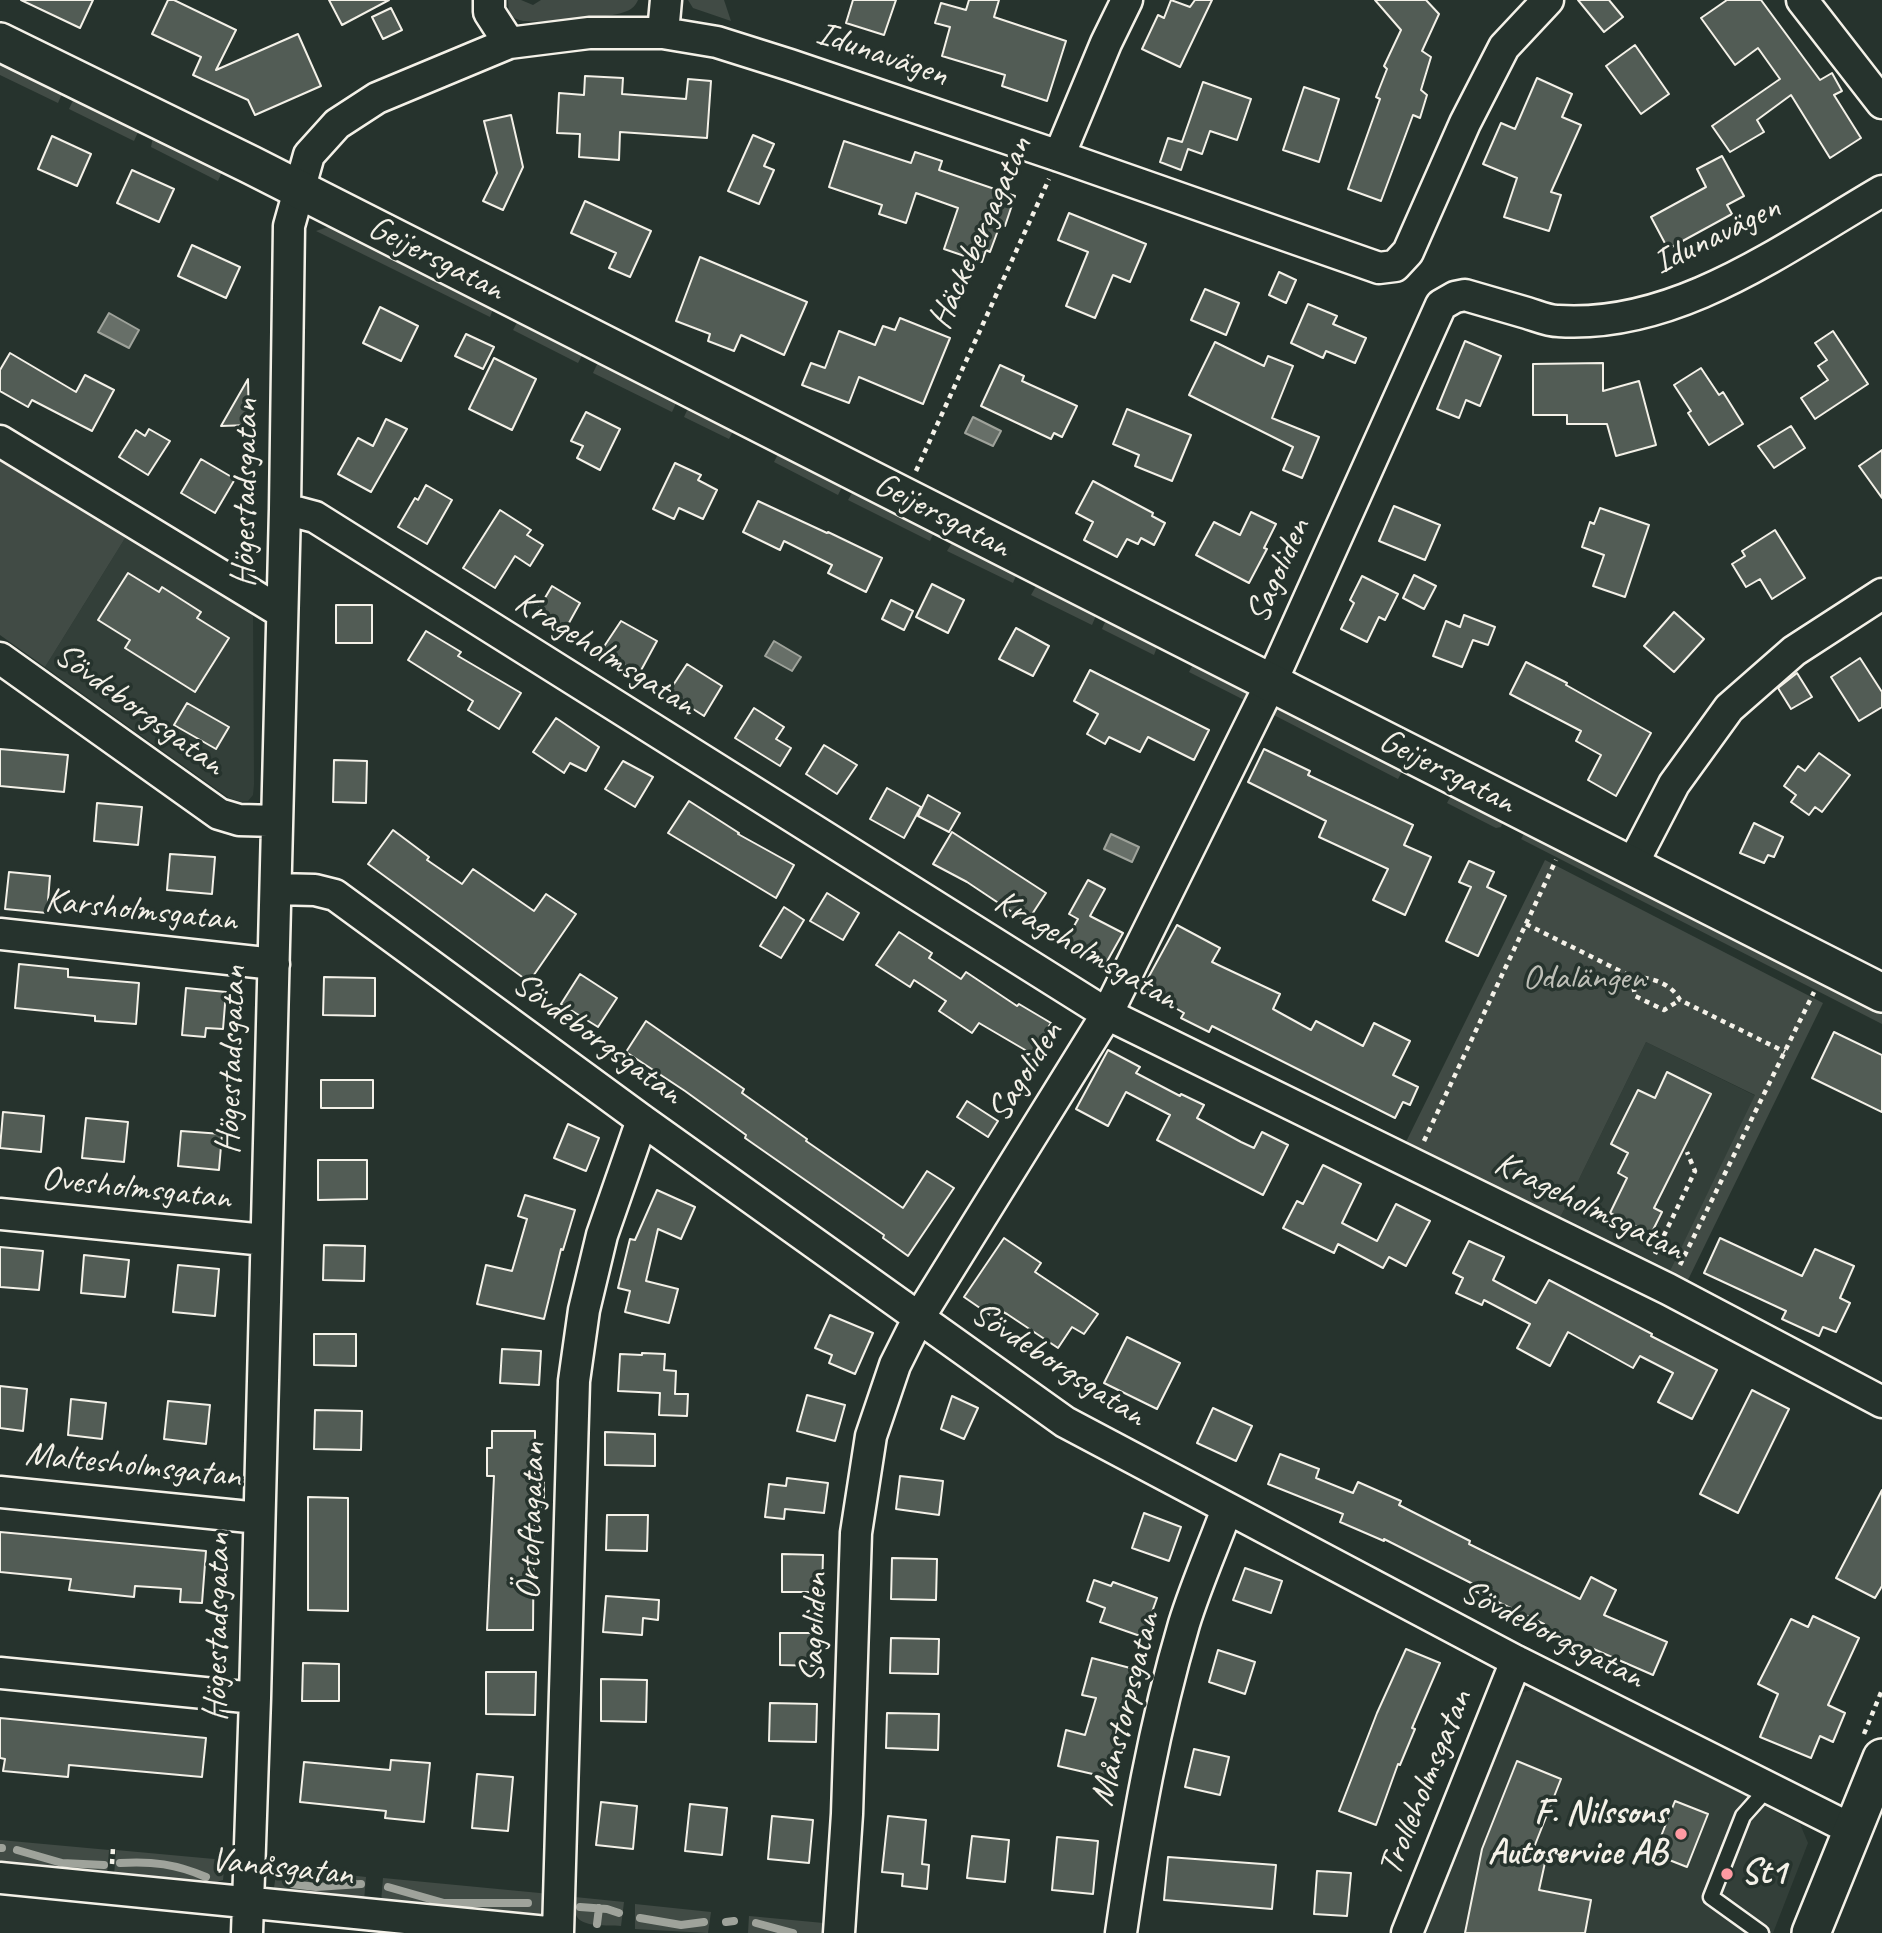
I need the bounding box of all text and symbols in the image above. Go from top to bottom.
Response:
street label: Idunavägen [811,13,953,97]
street label: Häckebergagatan [920,130,1042,336]
street label: Idunavägen [1647,187,1787,285]
street label: Geijersgatan [361,207,511,311]
street label: Högestadsgatan [223,398,269,588]
street label: Geijersgatan [867,464,1017,568]
street label: Sagoliden [1237,512,1321,630]
street label: Krageholmsgatan [507,582,703,726]
street label: Sövdeborgsgatan [46,634,232,786]
street label: Geijersgatan [1372,720,1522,824]
street label: Karsholmsgatan [43,880,239,942]
street label: Krageholmsgatan [986,881,1186,1021]
park label: Odalängen [1523,958,1645,1000]
street label: Sövdeborgsgatan [504,963,690,1115]
street label: Högestadsgatan [208,965,256,1155]
street label: Sagoliden [979,1014,1073,1130]
street label: Krageholmsgatan [1487,1143,1691,1271]
street label: Ovesholmsgatan [39,1158,233,1220]
street label: Sövdeborgsgatan [963,1293,1153,1437]
street label: Maltesholmsgatan [23,1434,243,1498]
street label: Örtoftagatan [508,1441,556,1601]
street label: Högestadsgatan [195,1532,241,1722]
street label: Sövdeborgsgatan [1453,1571,1651,1699]
street label: Sagoliden [792,1572,838,1684]
street label: Månstorpsgatan [1082,1608,1170,1810]
street label: Trolleholmsgatan [1370,1684,1482,1882]
place label: F. Nilssons Autoservice AB [1488,1793,1667,1875]
marker: F. Nilssons Autoservice AB [1673,1826,1689,1842]
street label: Vanåsgatan [209,1840,355,1896]
place label: St1 [1741,1853,1786,1895]
marker: St1 [1719,1866,1735,1882]

